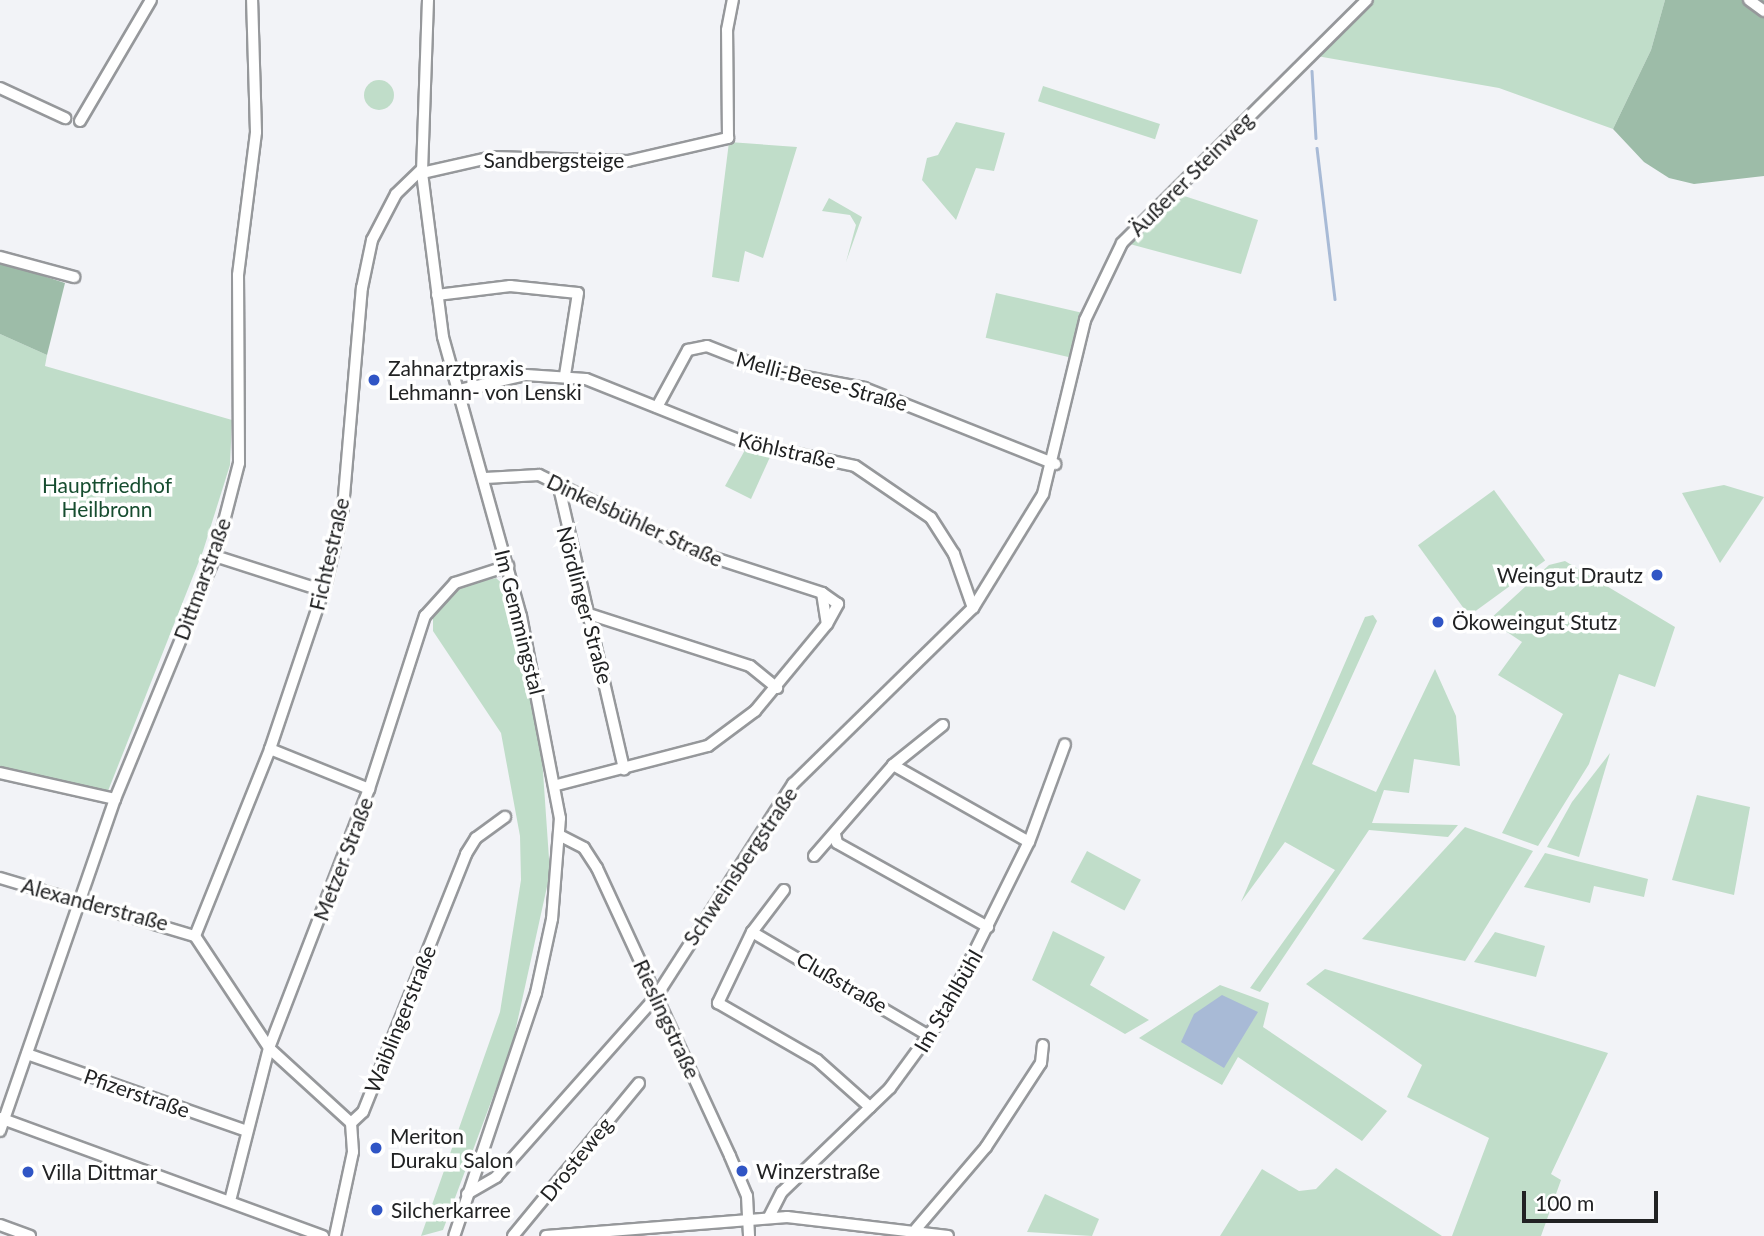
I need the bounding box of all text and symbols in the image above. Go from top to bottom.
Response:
street label: Äußerer Steinweg [1124,107,1258,241]
street label: Sandbergsteige [484,147,624,173]
street label: Melli-Beese-Straße [734,346,910,416]
place label: Zahnarztpraxis Lehmann- von Lenski [388,355,582,405]
marker: Zahnarztpraxis Lehmann- von Lenski [366,372,382,388]
street label: Köhlstraße [736,427,838,473]
street label: Dinkelsbühler Straße [543,468,727,572]
park label: Hauptfriedhof Heilbronn [42,472,172,522]
street label: Fichtestraße [304,495,354,613]
street label: Dittmarstraße [168,514,236,644]
street label: Nördlinger Straße [552,523,618,687]
street label: Im Gemmingstal [490,547,550,697]
place label: Weingut Drautz [1497,562,1643,588]
marker: Weingut Drautz [1649,567,1665,583]
place label: Ökoweingut Stutz [1452,609,1617,635]
marker: Ökoweingut Stutz [1430,614,1446,630]
street label: Schweinsbergstraße [678,782,802,950]
street label: Metzer Straße [308,793,378,925]
street label: Alexanderstraße [19,872,171,936]
street label: Waiblingerstraße [359,942,441,1096]
street label: Im Stahlbühl [909,945,987,1057]
street label: Clußstraße [792,946,892,1018]
street label: Rieslingstraße [628,955,706,1083]
street label: Pfizerstraße [81,1063,193,1123]
street label: Drosteweg [534,1112,618,1206]
place label: Meriton Duraku Salon [390,1123,513,1173]
marker: Meriton Duraku Salon [368,1140,384,1156]
place label: Winzerstraße [756,1158,880,1184]
place label: Villa Dittmar [42,1159,157,1185]
marker: Winzerstraße [734,1163,750,1179]
marker: Villa Dittmar [20,1164,36,1180]
scale bar [1526,1176,1662,1220]
text: 100 m [1535,1190,1594,1215]
place label: Silcherkarree [391,1197,511,1223]
marker: Silcherkarree [369,1202,385,1218]

